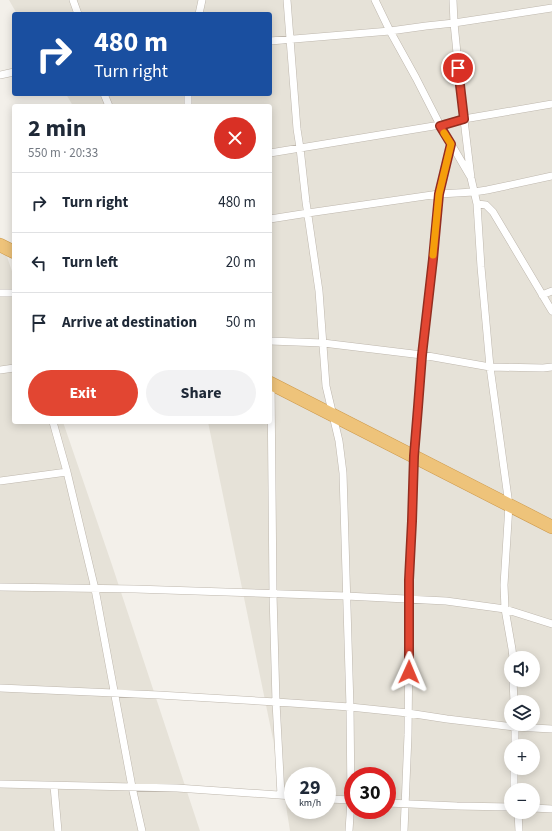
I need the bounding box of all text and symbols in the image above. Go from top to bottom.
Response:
text: 480 m [94,22,168,62]
icon: right [28,28,80,80]
pin [441,51,475,85]
icon: arrive [447,57,469,79]
text: Turn right [94,59,168,84]
text: 2 min [28,111,86,146]
button: close [214,117,256,159]
text: 550 m · 20:33 [28,144,98,162]
icon: right [28,192,50,214]
text: Turn right [62,192,128,213]
text: 480 m [218,192,256,213]
icon: left [28,252,50,274]
text: Turn left [62,252,118,273]
text: 20 m [226,252,256,273]
icon: arrive [28,312,50,334]
text: Arrive at destination [62,312,197,333]
text: 50 m [226,312,256,333]
button: Exit [28,370,138,416]
button: Share [146,370,256,416]
position arrow [388,651,430,693]
map controls [504,651,540,819]
button: sound [504,651,540,687]
button: layers [504,695,540,731]
button: + [504,739,540,775]
speed limit sign: 30 [344,767,396,819]
text: 29 [299,774,321,802]
button: − [504,783,540,819]
text: km/h [299,796,321,810]

